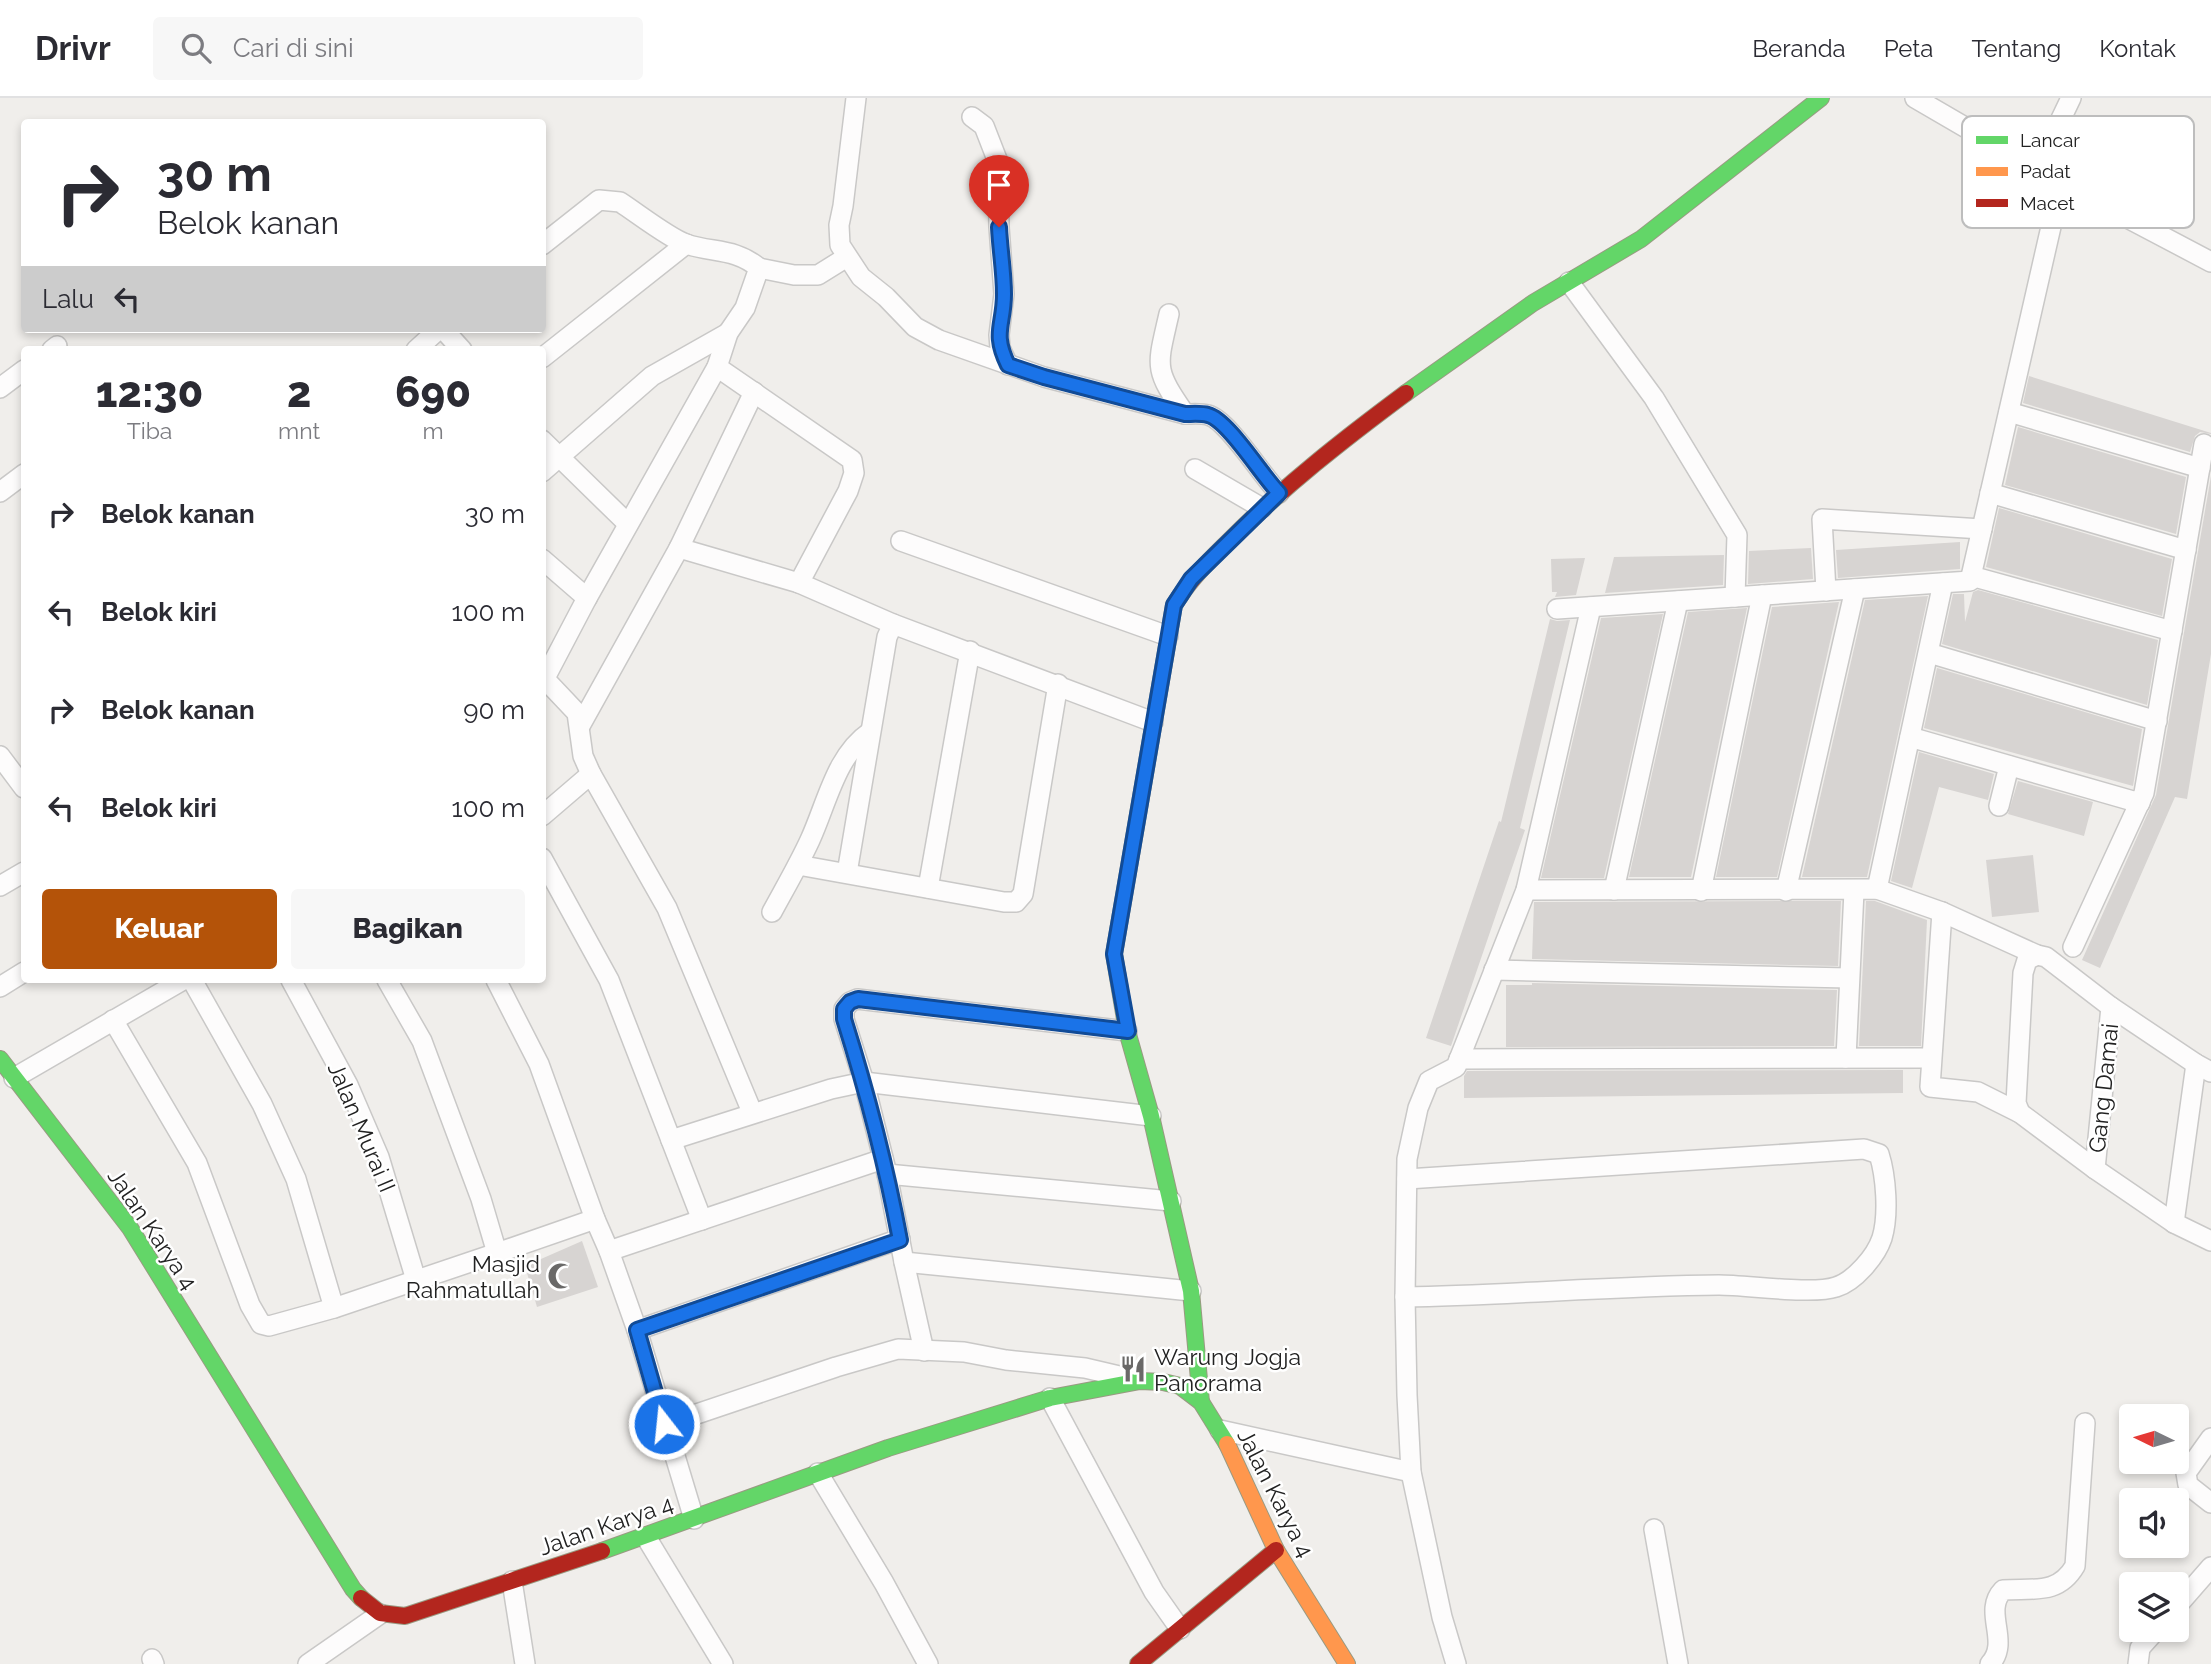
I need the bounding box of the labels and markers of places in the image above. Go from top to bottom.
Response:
pin [969,155,1029,227]
place label: Masjid Rahmatullah [406,1250,540,1303]
mosque icon: Masjid Rahmatullah [546,1261,576,1291]
place label: Warung Jogja Panorama [1154,1343,1301,1396]
restaurant icon: Warung Jogja Panorama [1118,1354,1148,1384]

